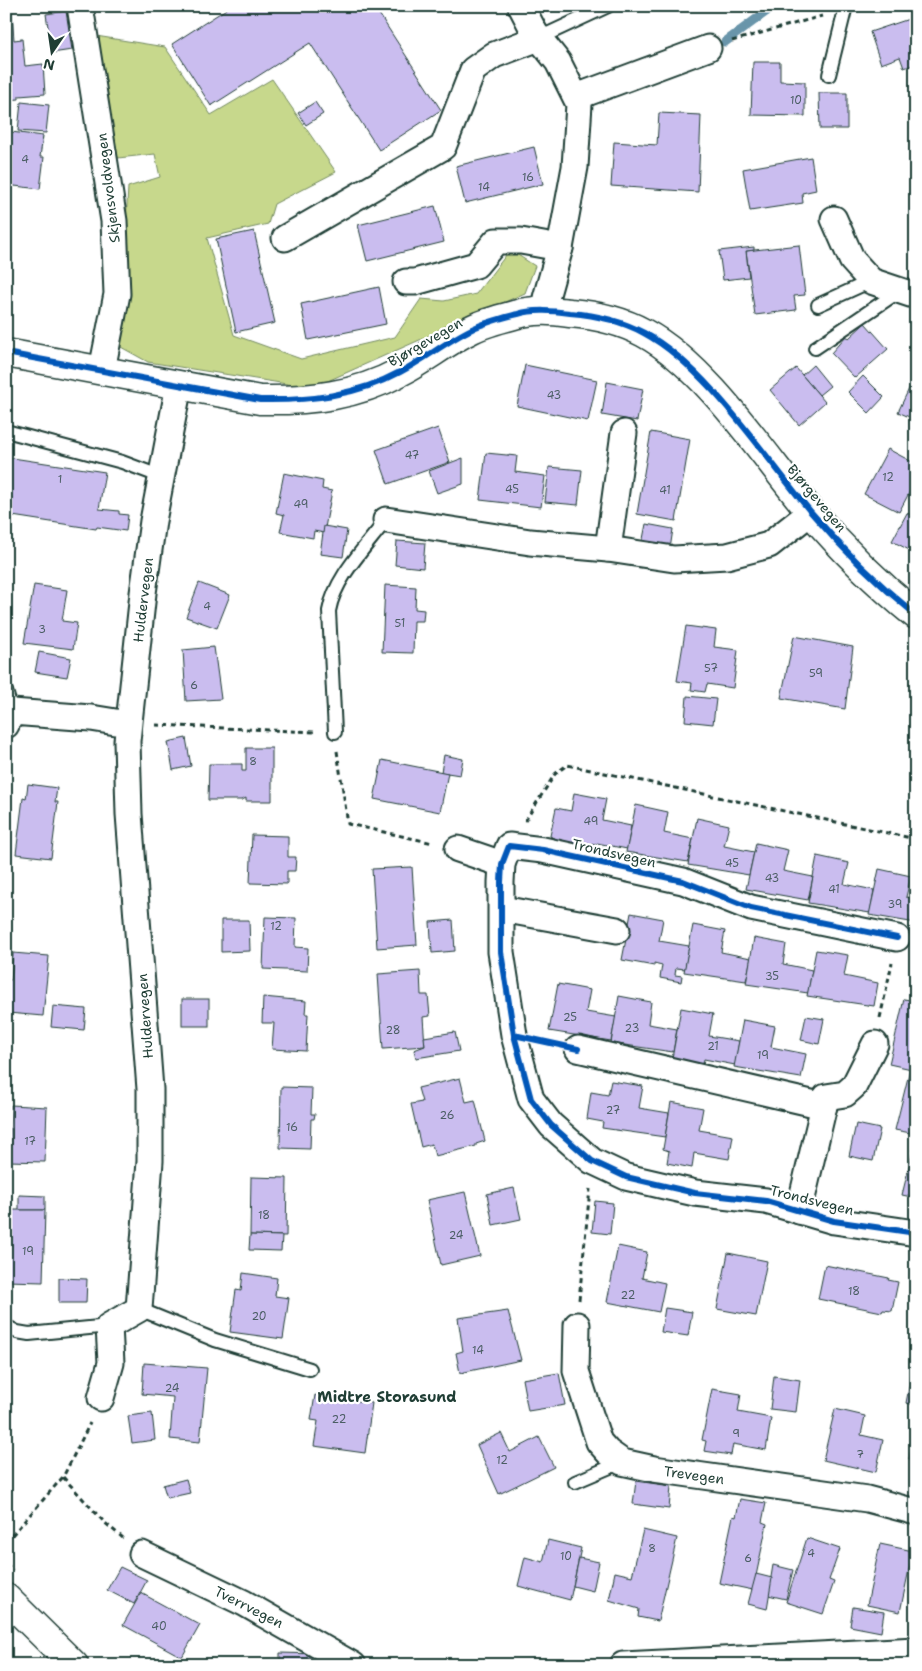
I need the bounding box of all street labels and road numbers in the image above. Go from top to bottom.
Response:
street label: Skjensvoldvegen [92,132,124,244]
street label: Bjørgevegen [385,313,466,371]
street label: Bjørgevegen [783,460,851,536]
street label: Huldervegen [129,556,157,643]
street label: Trondsvegen [570,835,658,871]
street label: Huldervegen [133,972,157,1059]
street label: Trondsvegen [768,1181,856,1219]
street label: Trevegen [663,1462,726,1488]
street label: Tverrvegen [212,1582,287,1632]

